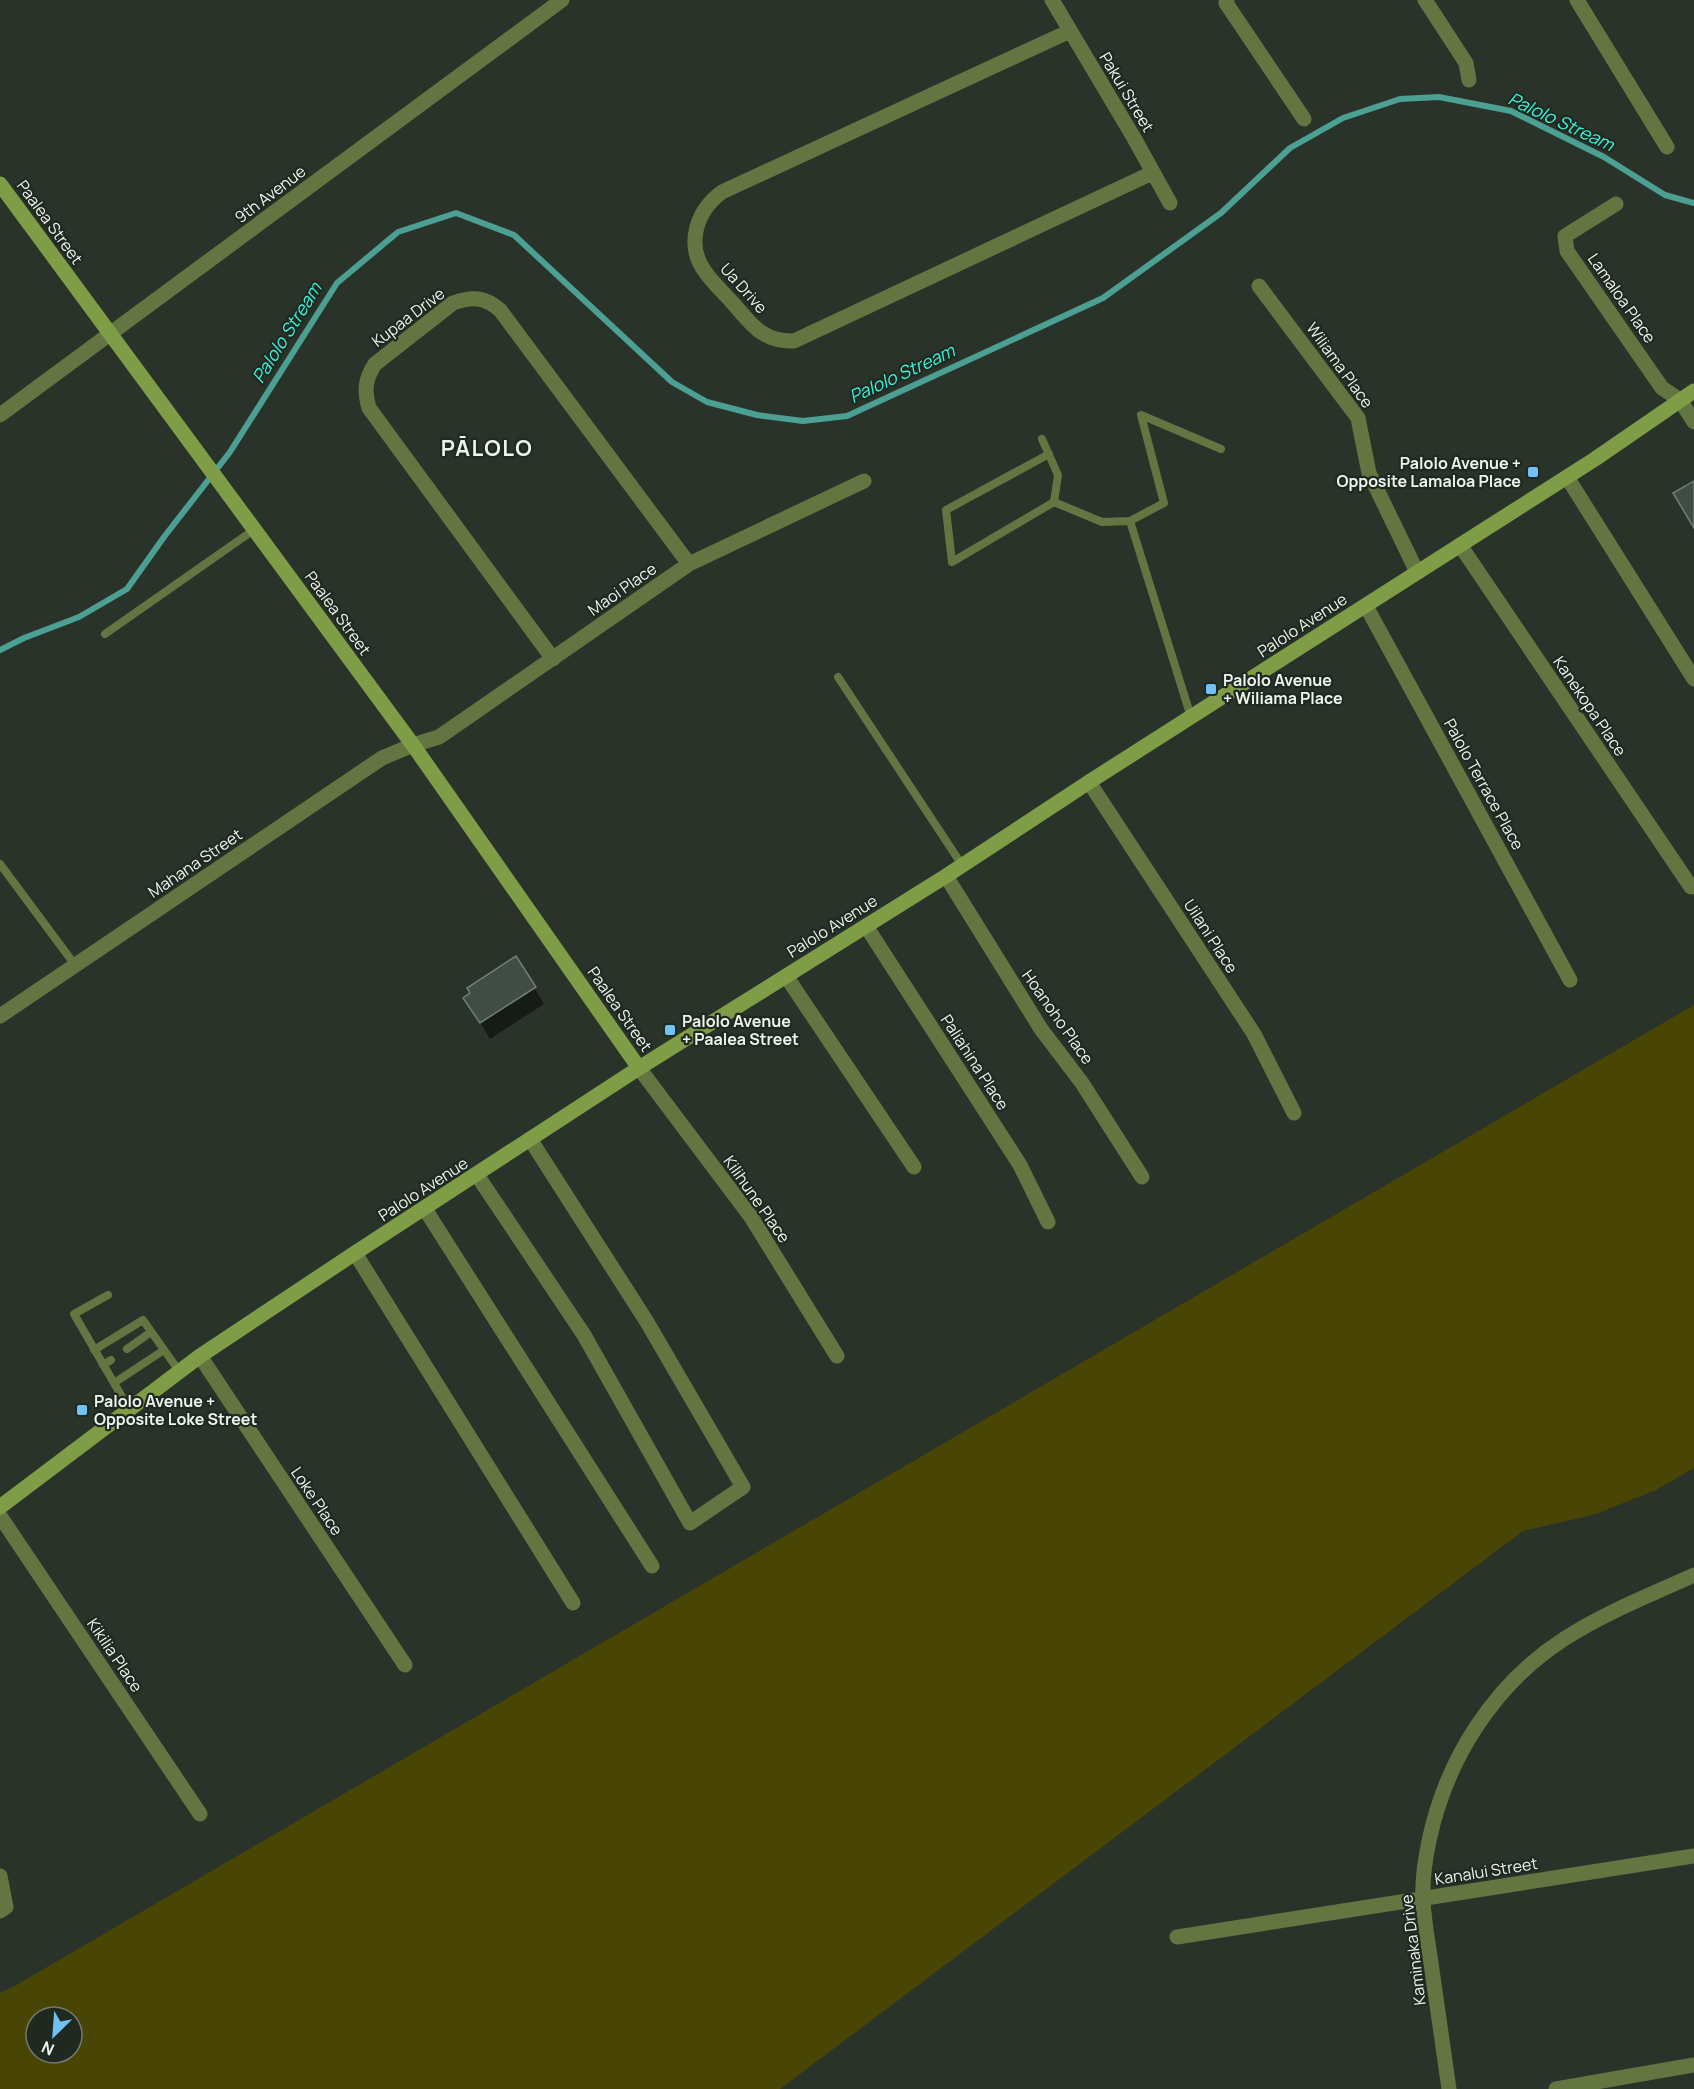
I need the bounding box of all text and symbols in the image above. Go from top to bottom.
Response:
street label: Pakui Street [1095,48,1159,136]
water label: Palolo Stream [1505,86,1620,157]
street label: 9th Avenue [230,160,310,228]
street label: Paalea Street [12,175,88,269]
street label: Lamaloa Place [1583,249,1661,347]
street label: Ua Drive [716,258,772,318]
water label: Palolo Stream [246,276,327,387]
street label: Kupaa Drive [367,282,449,352]
street label: Wiliama Place [1302,318,1378,412]
water label: Palolo Stream [845,337,960,408]
district label: PĀLOLO [441,433,533,463]
place label: Palolo Avenue + Opposite Lamaloa Place [1336,452,1521,492]
marker: Palolo Avenue + Opposite Lamaloa Place [1526,465,1540,479]
street label: Maoi Place [583,557,661,621]
street label: Paalea Street [300,566,376,660]
street label: Palolo Avenue [1253,588,1351,662]
street label: Kanekopa Place [1548,652,1632,760]
place label: Palolo Avenue + Wiliama Place [1223,669,1343,709]
marker: Palolo Avenue + Wiliama Place [1204,682,1218,696]
street label: Palolo Terrace Place [1439,714,1529,854]
street label: Mahana Street [144,823,246,903]
street label: Palolo Avenue [783,889,881,963]
street label: Uilani Place [1179,895,1243,977]
street label: Paalea Street [583,962,657,1056]
street label: Hoanoho Place [1017,965,1099,1069]
place label: Palolo Avenue + Paalea Street [682,1010,799,1050]
street label: Paliahina Place [936,1010,1014,1114]
marker: Palolo Avenue + Paalea Street [663,1023,677,1037]
street label: Kilihune Place [719,1151,795,1247]
street label: Palolo Avenue [374,1152,472,1226]
place label: Palolo Avenue + Opposite Loke Street [94,1390,258,1430]
marker: Palolo Avenue + Opposite Loke Street [75,1403,89,1417]
street label: Loke Place [286,1462,348,1540]
street label: Kikilia Place [82,1614,148,1696]
street label: Kanalui Street [1433,1852,1539,1890]
street label: Kaminaka Drive [1395,1893,1431,2007]
north arrow [24,2005,84,2065]
text: N [38,2036,58,2061]

